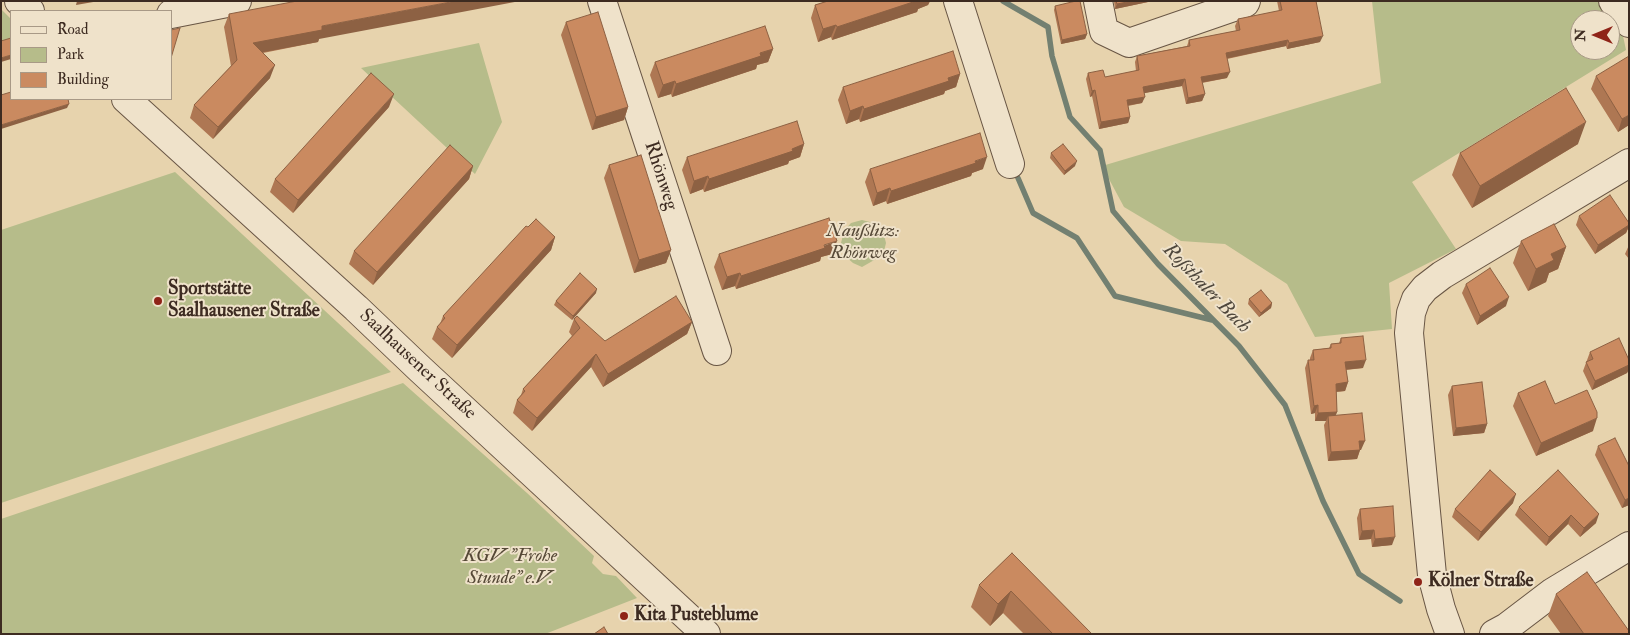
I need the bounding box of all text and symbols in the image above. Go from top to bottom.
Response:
legend [10,10,172,100]
north arrow [1570,10,1620,60]
text: Road [57,20,88,39]
text: N [1572,29,1589,41]
text: Park [57,45,84,64]
text: Building [57,70,109,89]
street label: Rhönweg [638,139,682,213]
park label: Naußlitz: Rhönweg [827,221,899,265]
water label: Roßthaler Bach [1157,239,1255,339]
place label: Sportstätte Saalhausener Straße [168,279,320,323]
marker: Sportstätte Saalhausener Straße [152,295,164,307]
street label: Saalhausener Straße [354,305,480,425]
park label: KGV "Frohe Stunde" e.V. [463,546,557,590]
place label: Kölner Straße [1428,571,1534,593]
marker: Kölner Straße [1412,576,1424,588]
place label: Kita Pusteblume [634,605,758,627]
marker: Kita Pusteblume [618,610,630,622]

